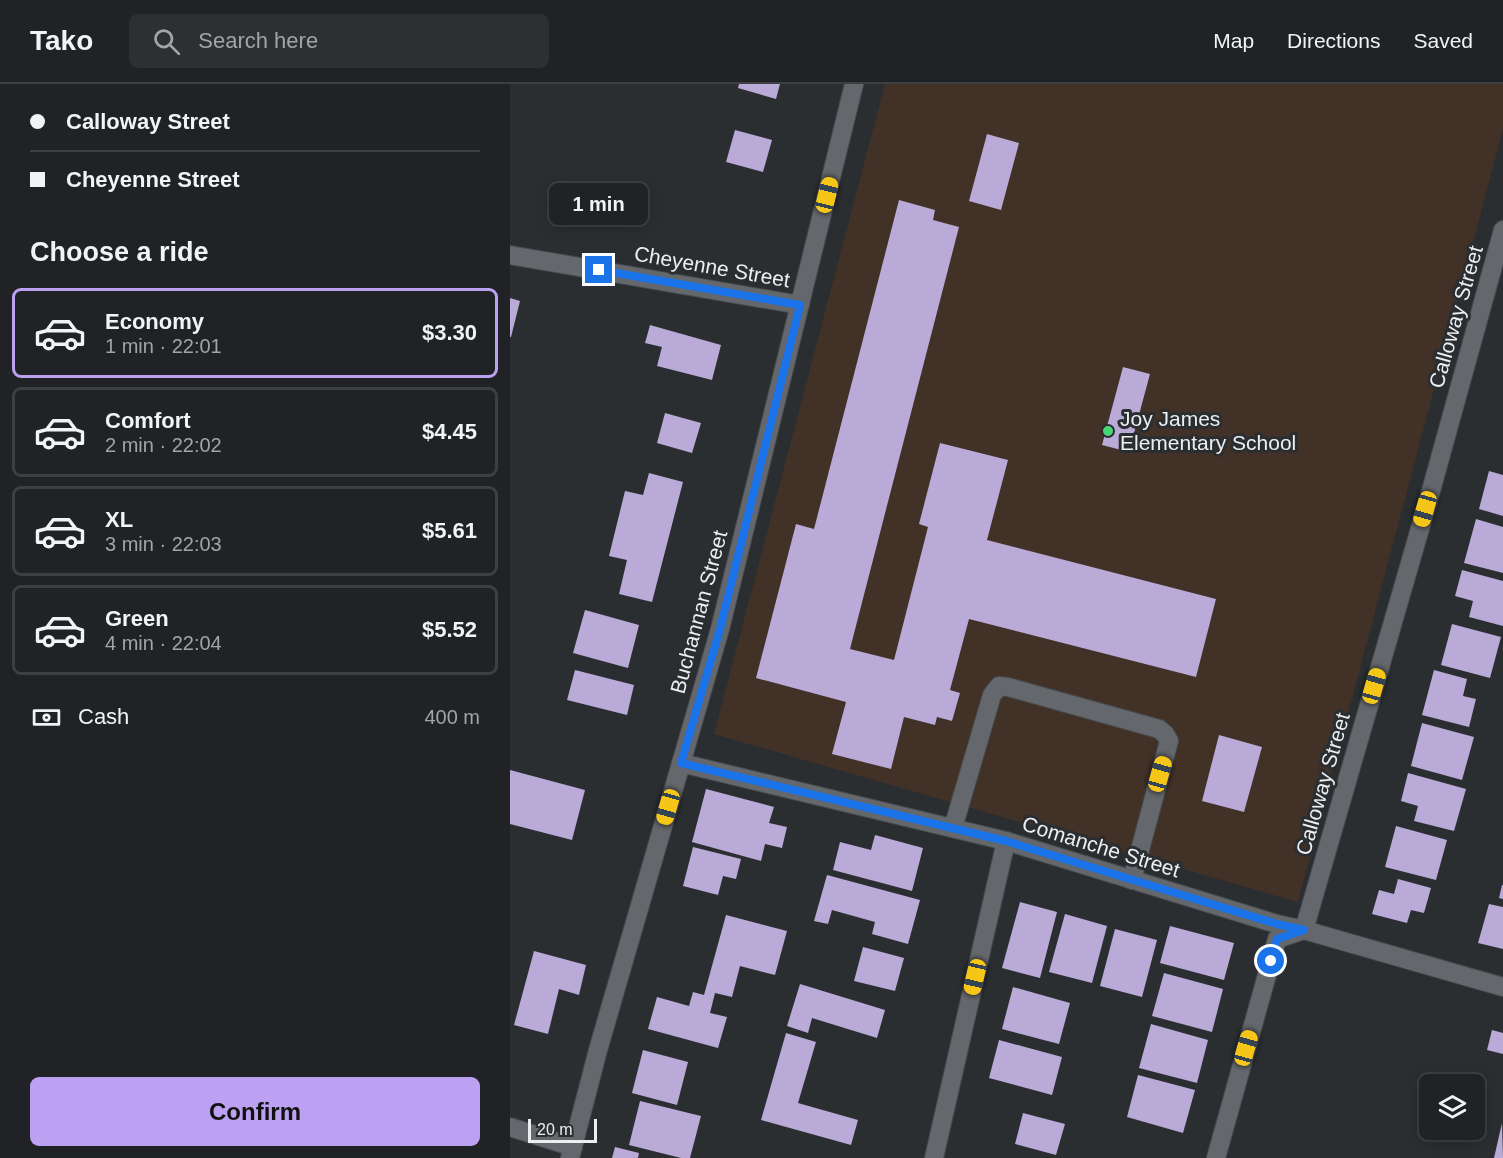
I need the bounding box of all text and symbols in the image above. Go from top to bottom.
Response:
search box [129,14,549,68]
text: Tako [30,25,93,56]
icon: search [150,25,183,58]
text: Search here [198,28,318,53]
text: Map [1213,29,1254,52]
text: Directions [1287,29,1380,52]
text: Saved [1413,29,1473,52]
text: Calloway Street [66,109,230,134]
text: Cheyenne Street [66,167,240,192]
car [814,175,840,215]
callout: 1 min [550,183,648,225]
text: 1 min [572,193,625,215]
text: Choose a ride [30,237,209,267]
street label: Cheyenne Street [632,241,792,292]
street label: Calloway Street [1424,243,1487,391]
route end [585,256,612,283]
icon: car [33,306,87,360]
text: Economy [105,309,204,334]
text: $3.30 [422,320,477,345]
text: 1 min · 22:01 [105,335,222,357]
icon: car [33,405,87,459]
place label: Joy James Elementary School [1120,407,1296,454]
text: Comfort [105,408,191,433]
text: $4.45 [422,419,477,444]
marker: Joy James Elementary School [1101,424,1115,438]
text: 2 min · 22:02 [105,434,222,456]
car [1411,489,1439,529]
icon: car [33,504,87,558]
text: XL [105,507,133,532]
text: $5.61 [422,518,477,543]
street label: Buchannan Street [666,528,731,696]
text: 3 min · 22:03 [105,533,222,555]
icon: car [33,603,87,657]
text: Green [105,606,169,631]
text: $5.52 [422,617,477,642]
text: 4 min · 22:04 [105,632,222,654]
car [1360,666,1388,706]
icon: cash [30,701,63,734]
text: Cash [78,704,129,729]
text: 400 m [424,706,480,728]
street label: Calloway Street [1291,710,1354,858]
car [1146,754,1174,794]
car [654,787,682,827]
street label: Comanche Street [1020,812,1183,881]
route start [1257,947,1284,974]
car [962,957,988,997]
car [1232,1028,1260,1068]
map controls [1419,1074,1485,1140]
button: layers [1419,1074,1485,1140]
button: Confirm [30,1077,480,1146]
scale bar [528,1116,597,1144]
text: 20 m [537,1121,573,1138]

